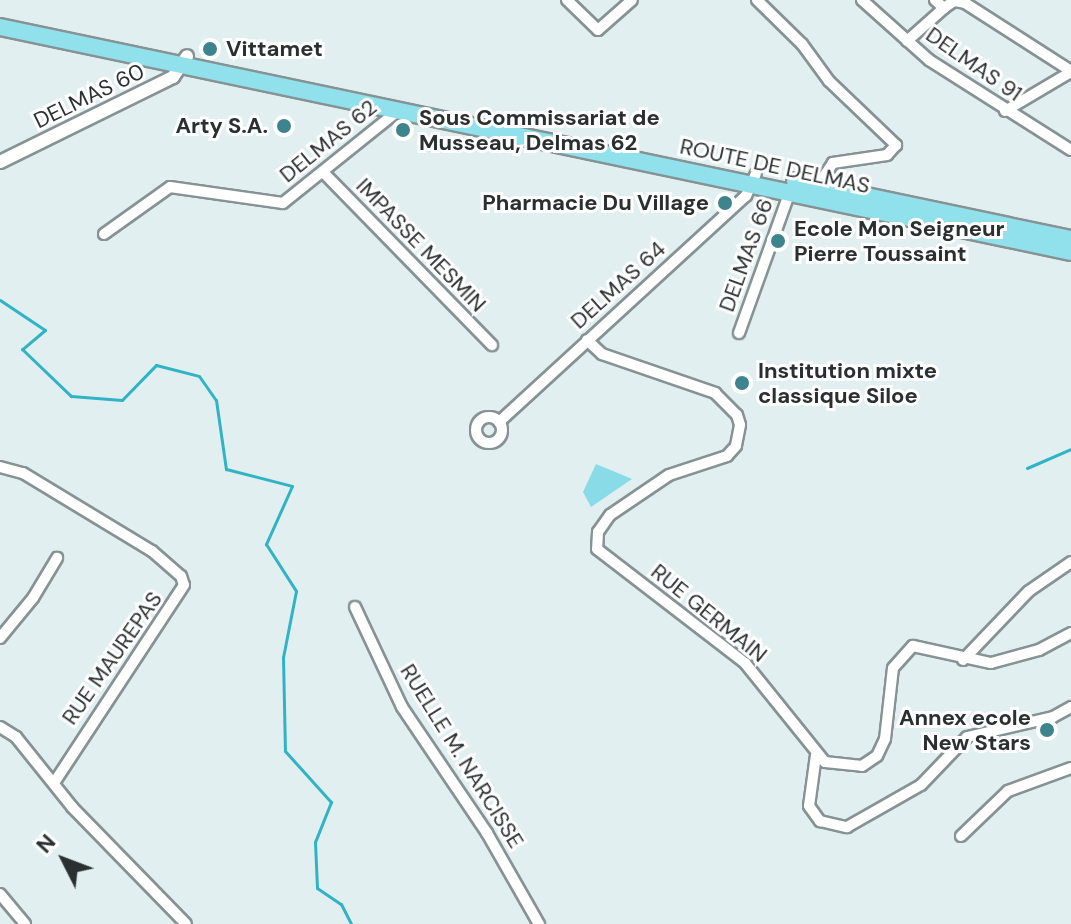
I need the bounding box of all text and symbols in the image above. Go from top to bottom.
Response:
street label: DELMAS 91 [921,21,1027,107]
place label: Vittamet [226,36,323,62]
marker: Vittamet [201,40,219,58]
street label: DELMAS 60 [29,58,149,134]
street label: DELMAS 62 [274,94,382,188]
place label: Sous Commissariat de Musseau, Delmas 62 [419,104,660,156]
place label: Arty S.A. [175,113,268,139]
marker: Arty S.A. [275,117,293,135]
marker: Sous Commissariat de Musseau, Delmas 62 [394,121,412,139]
street label: ROUTE DE DELMAS [678,133,872,199]
street label: IMPASSE MESMIN [351,173,491,317]
place label: Pharmacie Du Village [482,190,709,216]
marker: Pharmacie Du Village [716,194,734,212]
street label: DELMAS 66 [713,195,779,315]
place label: Ecole Mon Seigneur Pierre Toussaint [794,215,1005,266]
marker: Ecole Mon Seigneur Pierre Toussaint [769,232,787,250]
street label: DELMAS 64 [565,236,671,334]
place label: Institution mixte classique Siloe [758,357,937,408]
marker: Institution mixte classique Siloe [733,374,751,392]
street label: RUE GERMAIN [646,558,772,668]
street label: RUE MAUREPAS [56,586,168,730]
street label: RUELLE M. NARCISSE [395,659,529,853]
place label: Annex ecole New Stars [899,704,1031,756]
marker: Annex ecole New Stars [1038,721,1056,739]
north arrow [24,820,104,900]
text: N [30,828,62,859]

